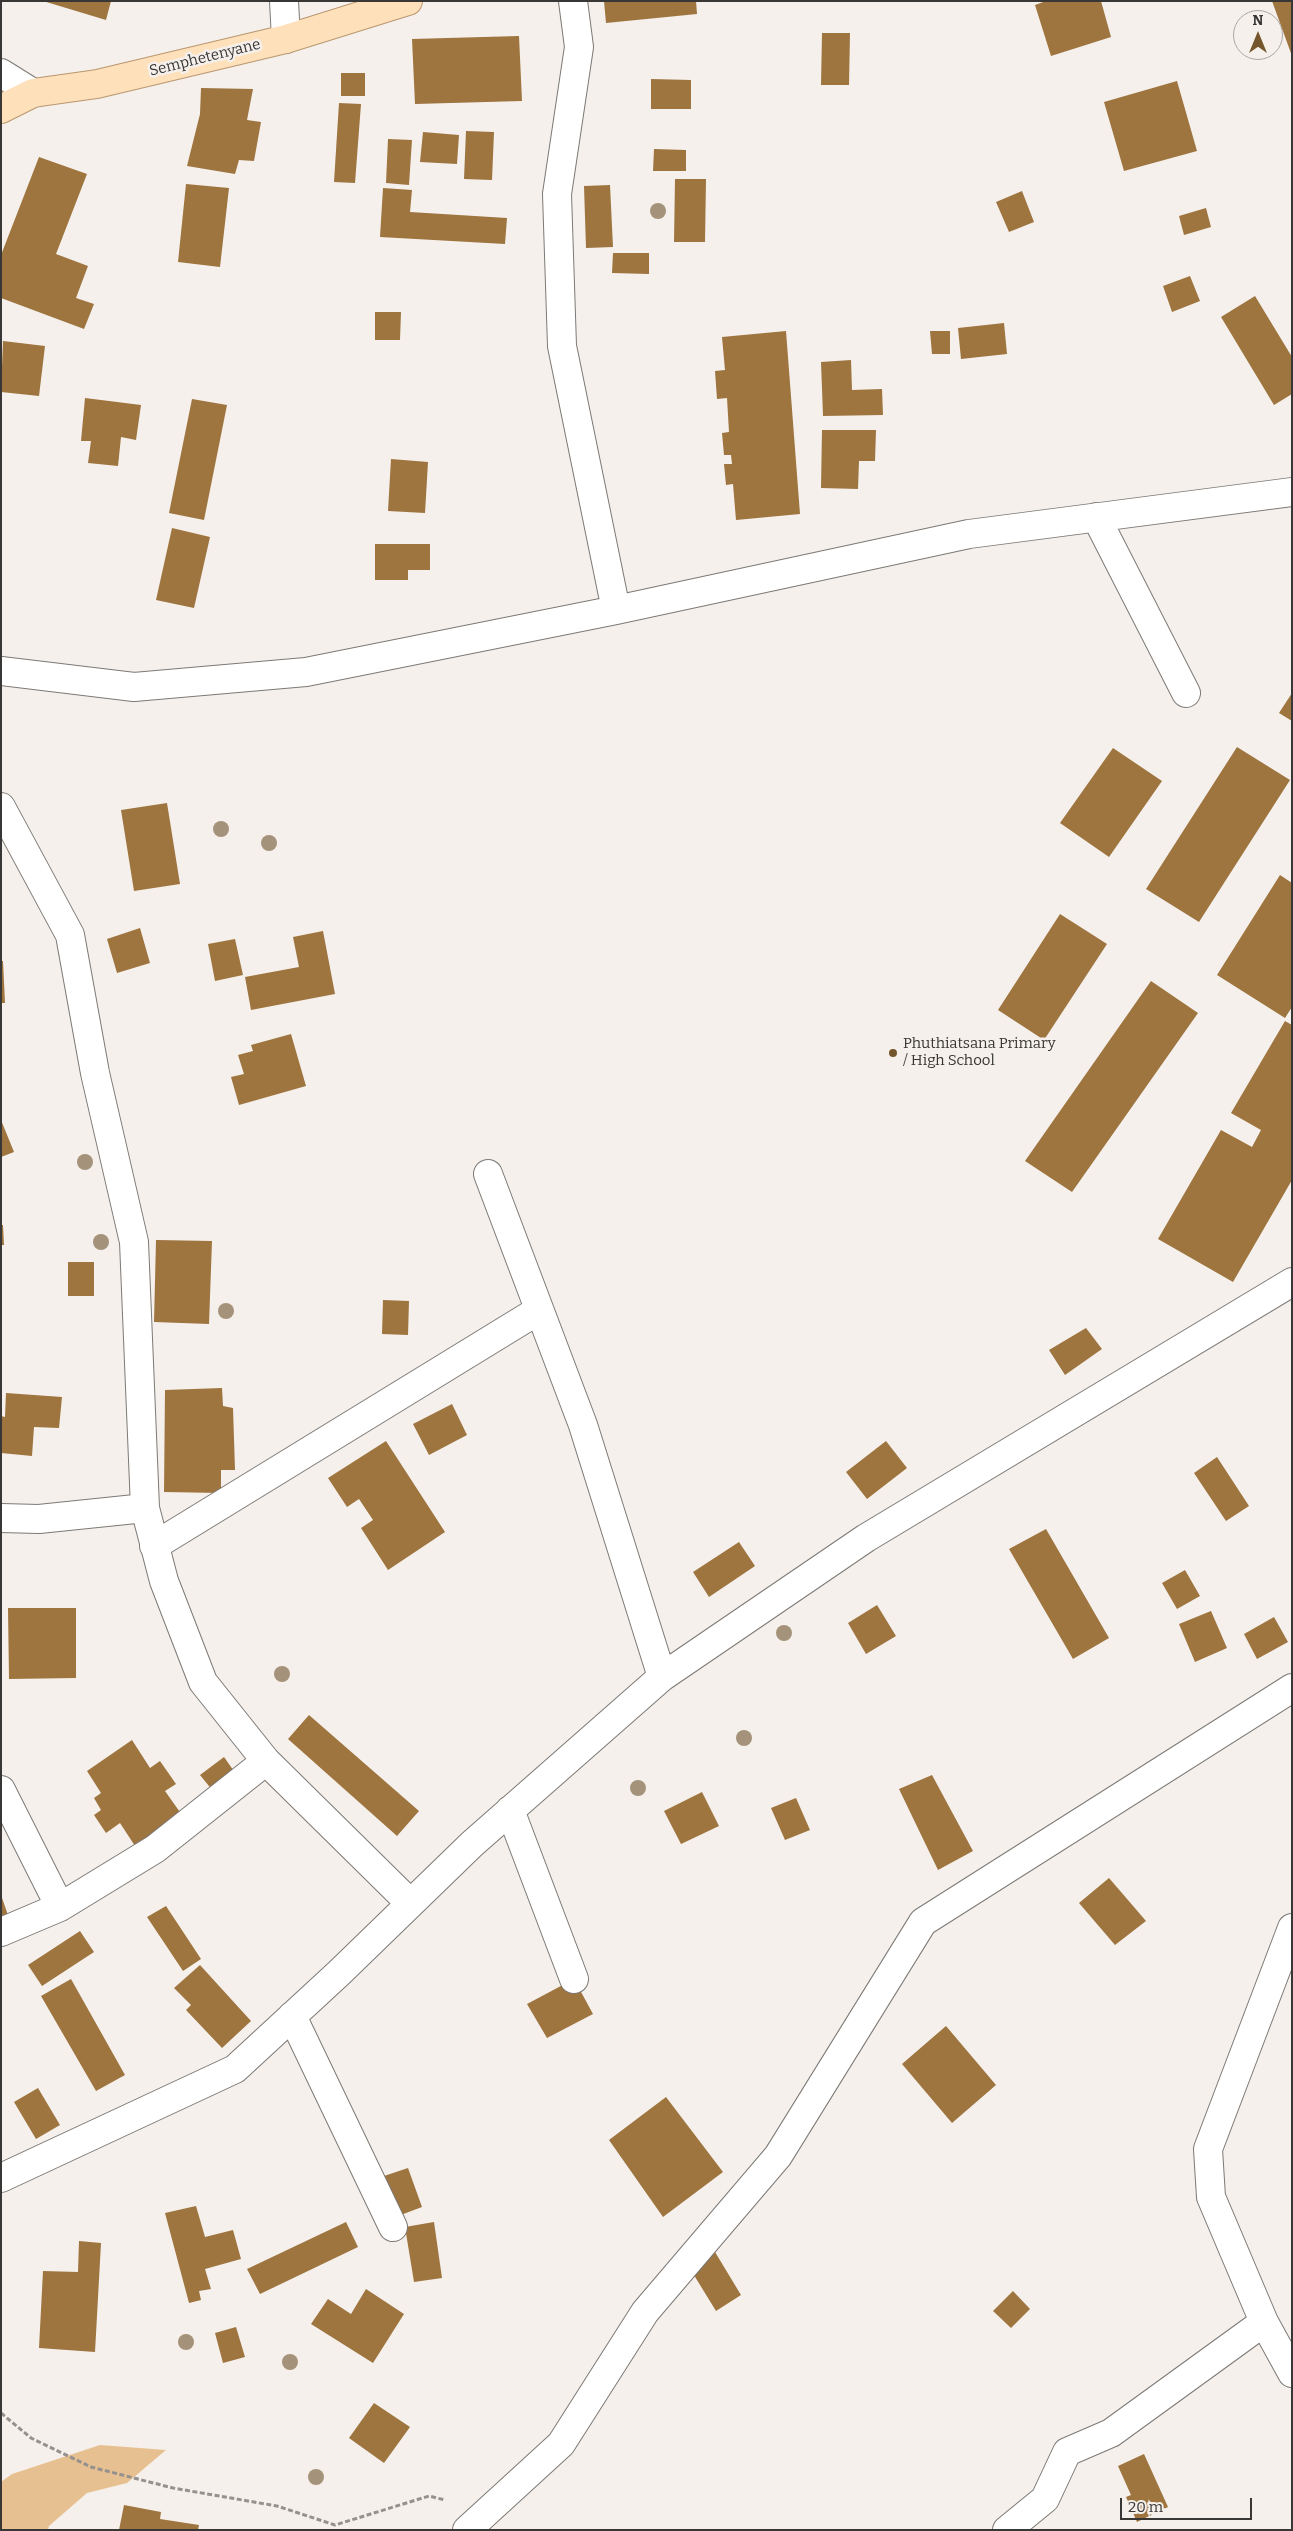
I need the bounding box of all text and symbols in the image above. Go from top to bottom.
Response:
north arrow [1233,10,1283,60]
text: N [1253,12,1263,29]
street label: Semphetenyane [148,36,262,80]
place label: Phuthiatsana Primary / High School [903,1035,1056,1070]
marker: Phuthiatsana Primary / High School [887,1047,899,1059]
scale bar [1123,2488,1256,2520]
text: 20 m [1128,2498,1163,2516]

